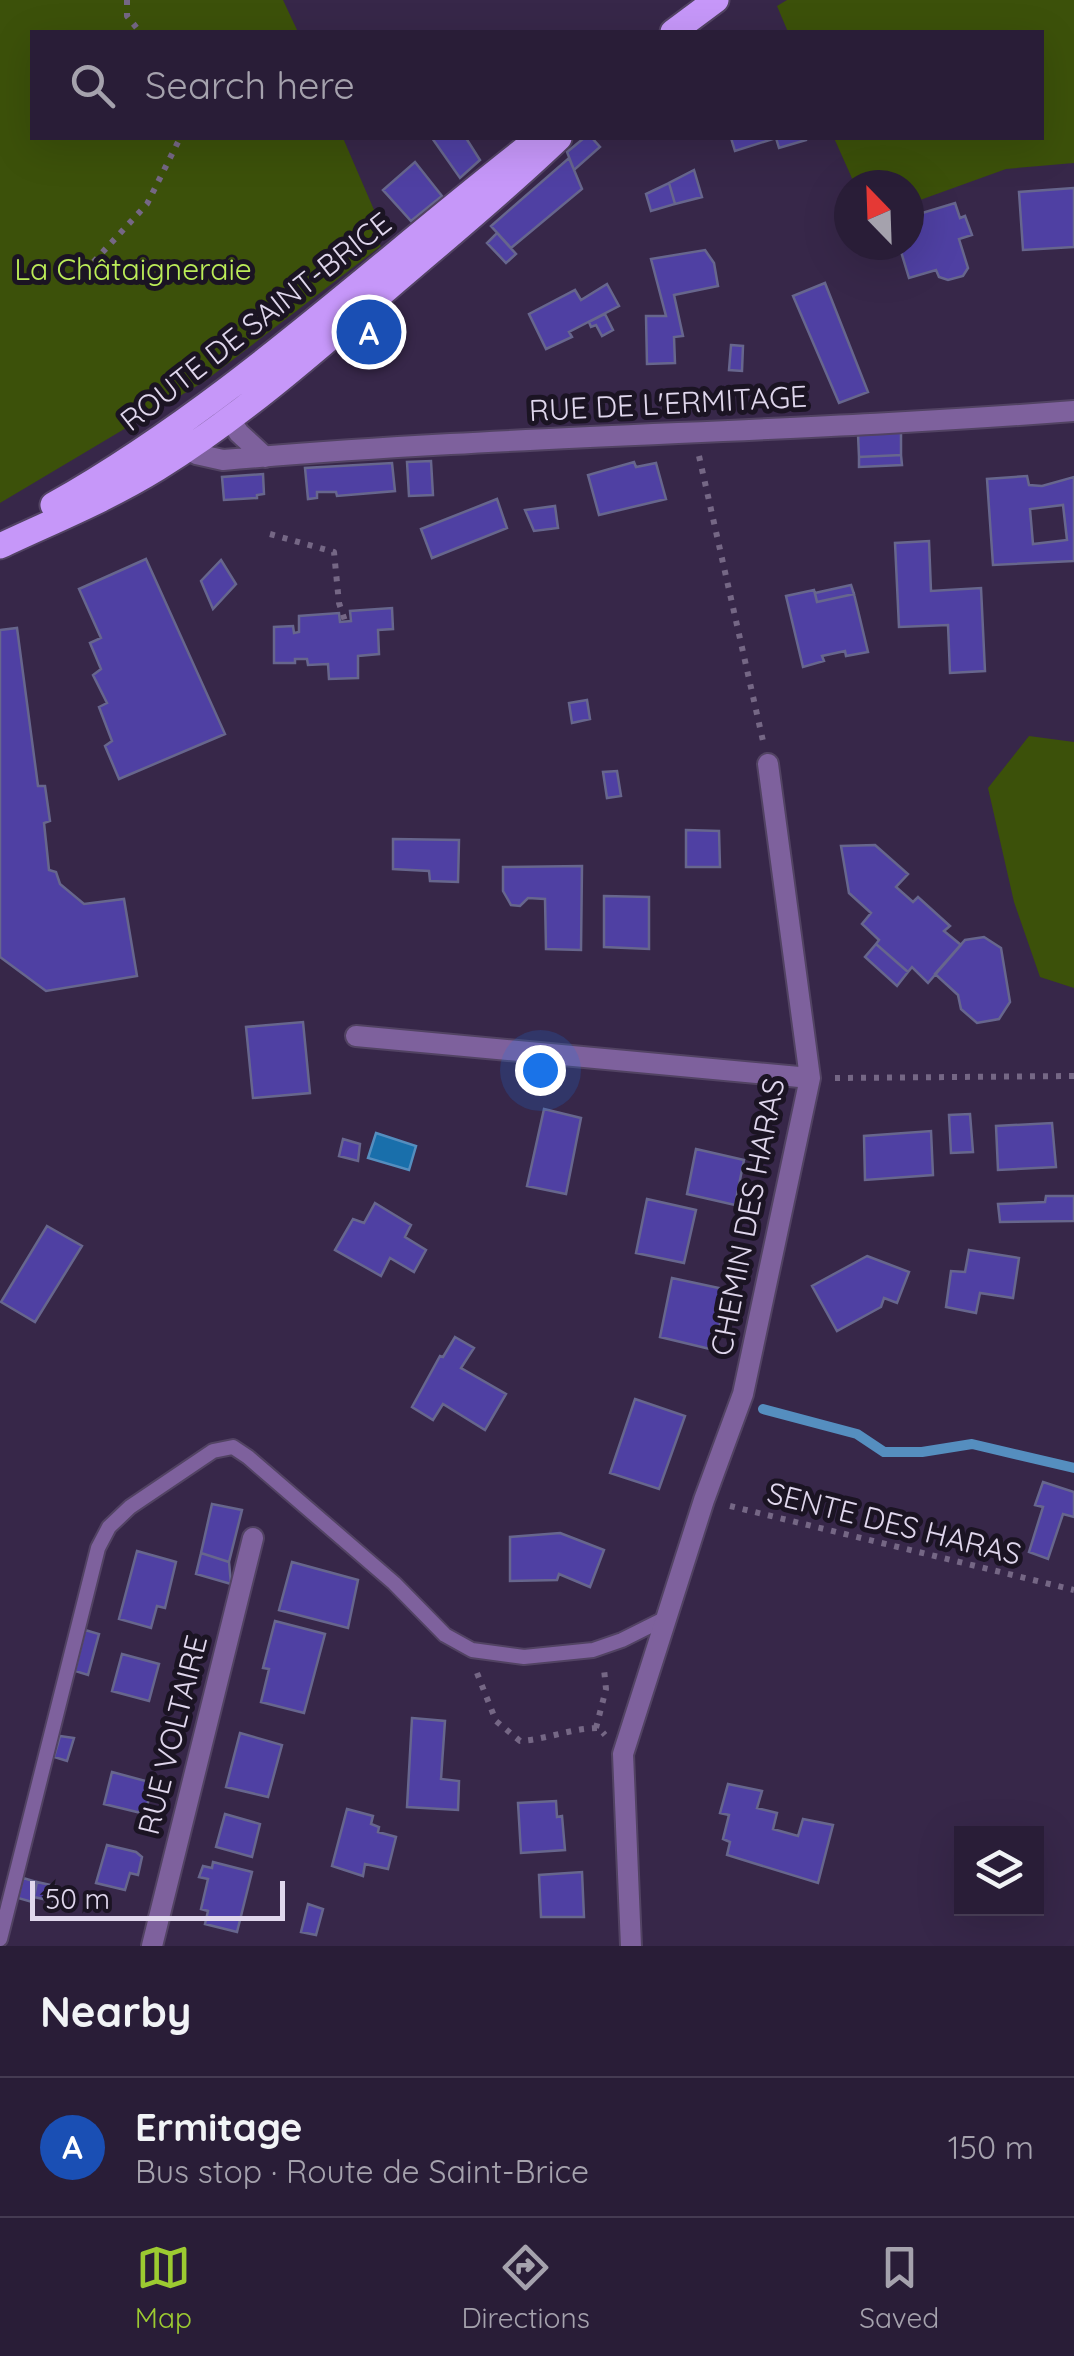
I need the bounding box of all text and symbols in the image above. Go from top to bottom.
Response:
search box [30,30,1044,140]
icon: search [65,58,120,113]
text: Search here [145,61,355,109]
north arrow [834,170,924,260]
street label: ROUTE DE SAINT-BRICE [114,205,398,439]
park label: La Châtaigneraie [14,250,252,288]
pin: A [336,294,402,370]
street label: RUE DE L'ERMITAGE [528,377,808,429]
your location [515,1045,566,1096]
street label: CHEMIN DES HARAS [701,1075,793,1359]
street label: SENTE DES HARAS [763,1473,1025,1573]
street label: RUE VOLTAIRE [129,1631,215,1838]
map controls [954,1826,1044,1916]
button: layers [954,1826,1044,1916]
scale bar [30,1876,285,1920]
text: 50 m [45,1881,110,1916]
text: Nearby [40,1985,191,2038]
text: Ermitage [135,2103,303,2151]
text: A [62,2127,83,2167]
text: 150 m [948,2127,1034,2167]
text: Bus stop · Route de Saint-Brice [135,2151,589,2191]
tab: Map [135,2240,192,2335]
tab: Directions [461,2240,590,2335]
tab: Saved [859,2240,939,2335]

